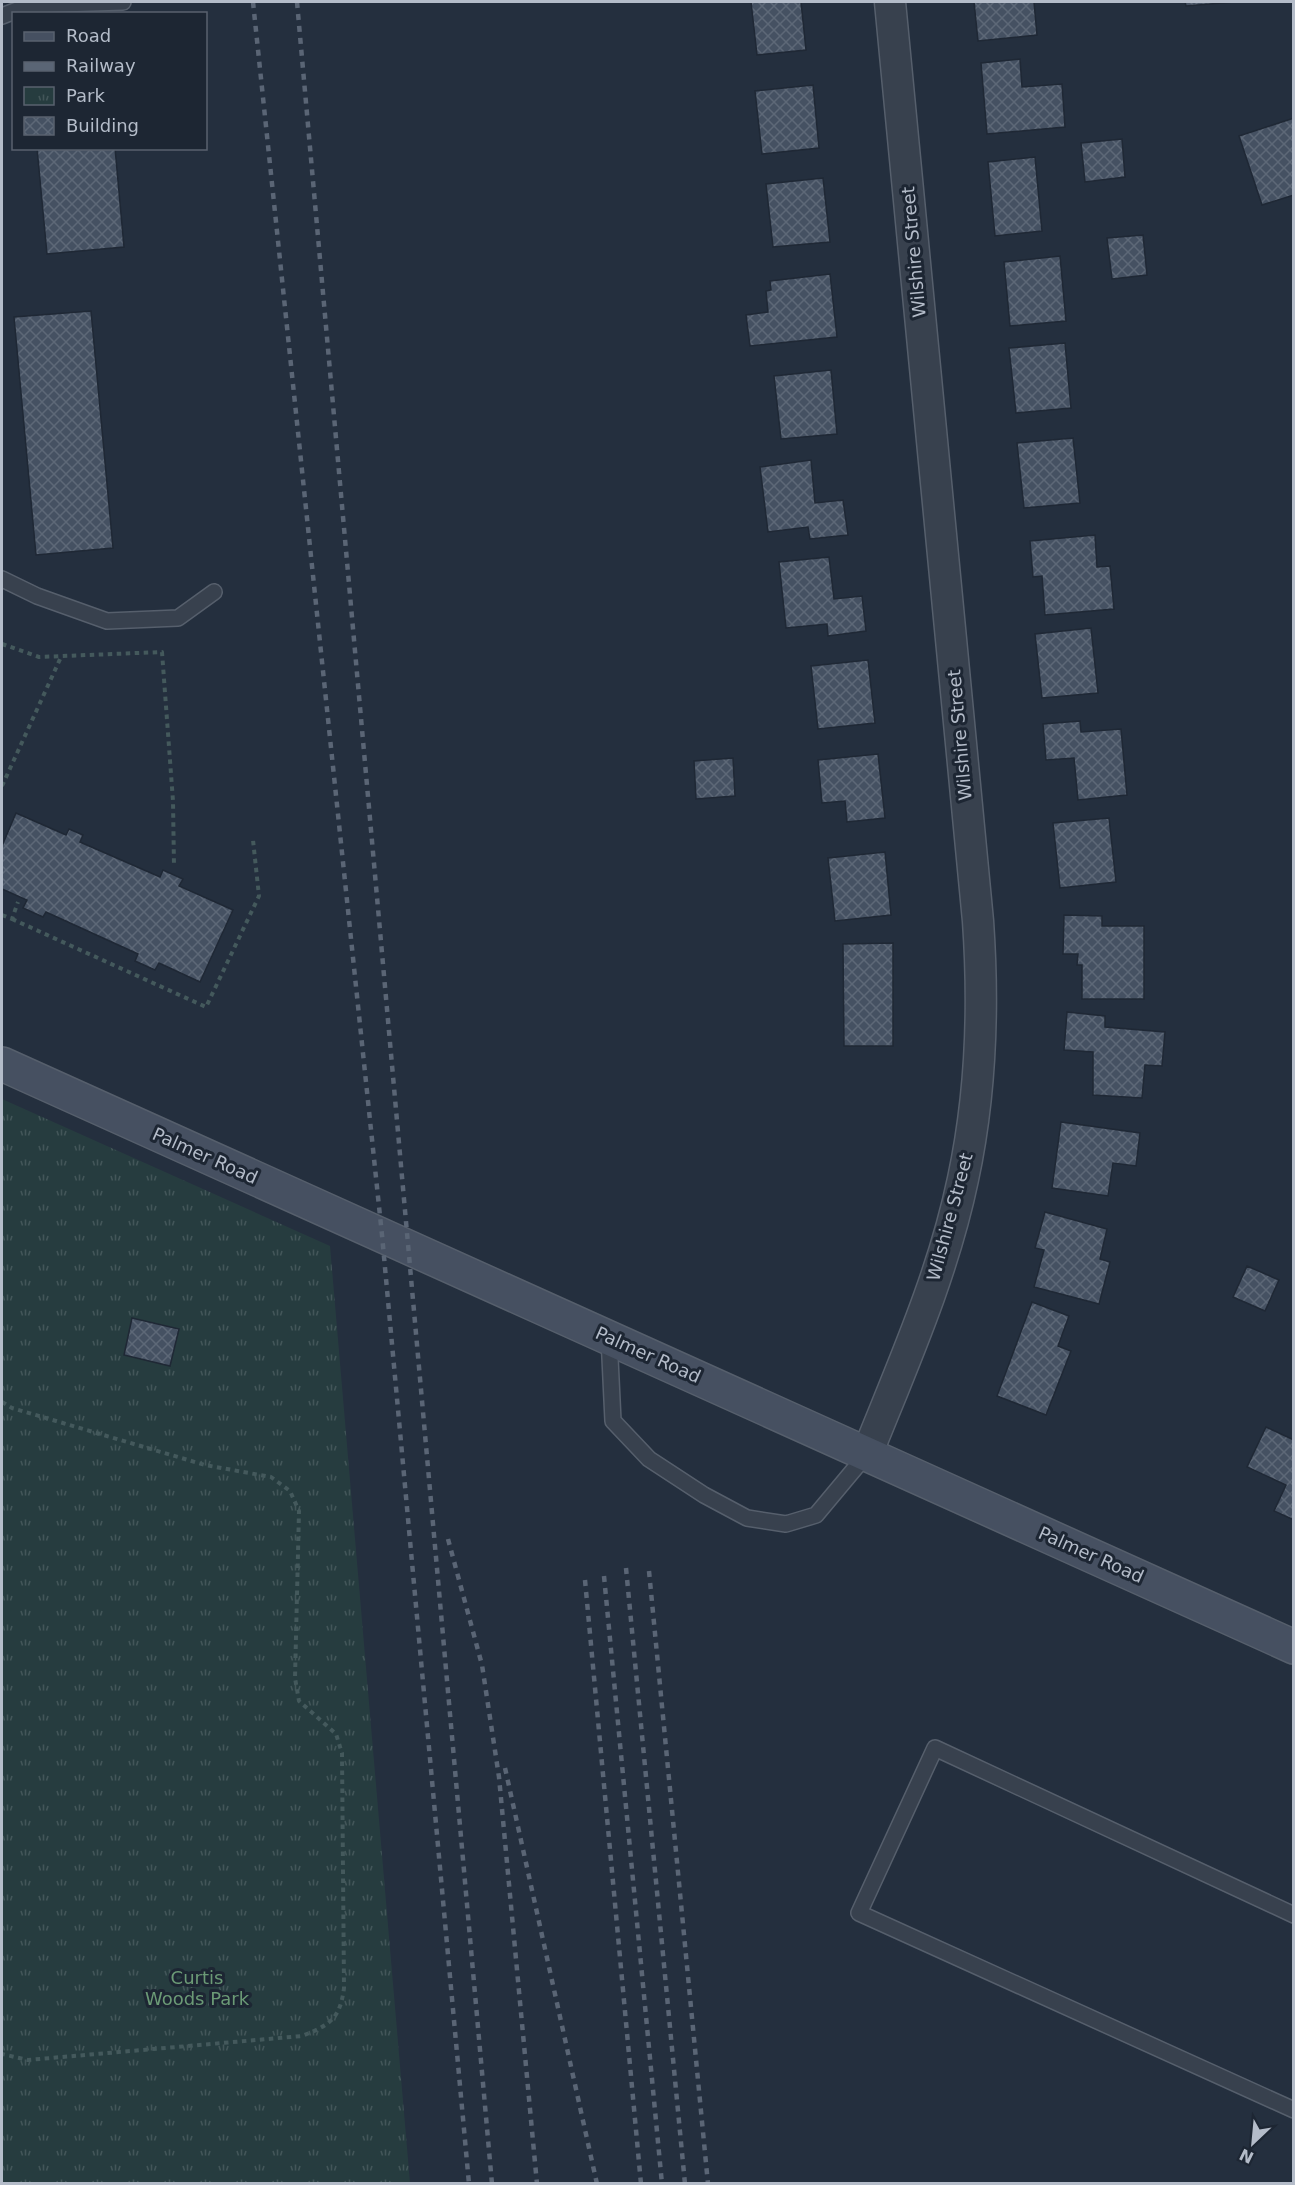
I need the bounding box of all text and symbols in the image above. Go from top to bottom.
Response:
legend [12,12,207,150]
text: Road [66,25,111,46]
text: Railway [66,55,136,76]
text: Park [66,85,105,106]
text: Building [66,115,139,136]
street label: Wilshire Street [897,186,930,319]
street label: Wilshire Street [943,669,976,802]
street label: Palmer Road [149,1123,261,1188]
street label: Wilshire Street [922,1151,977,1283]
street label: Palmer Road [592,1322,704,1387]
street label: Palmer Road [1035,1522,1147,1587]
park label: Curtis Woods Park [145,1967,250,2009]
north arrow [1223,2113,1283,2173]
text: N [1236,2145,1257,2168]

